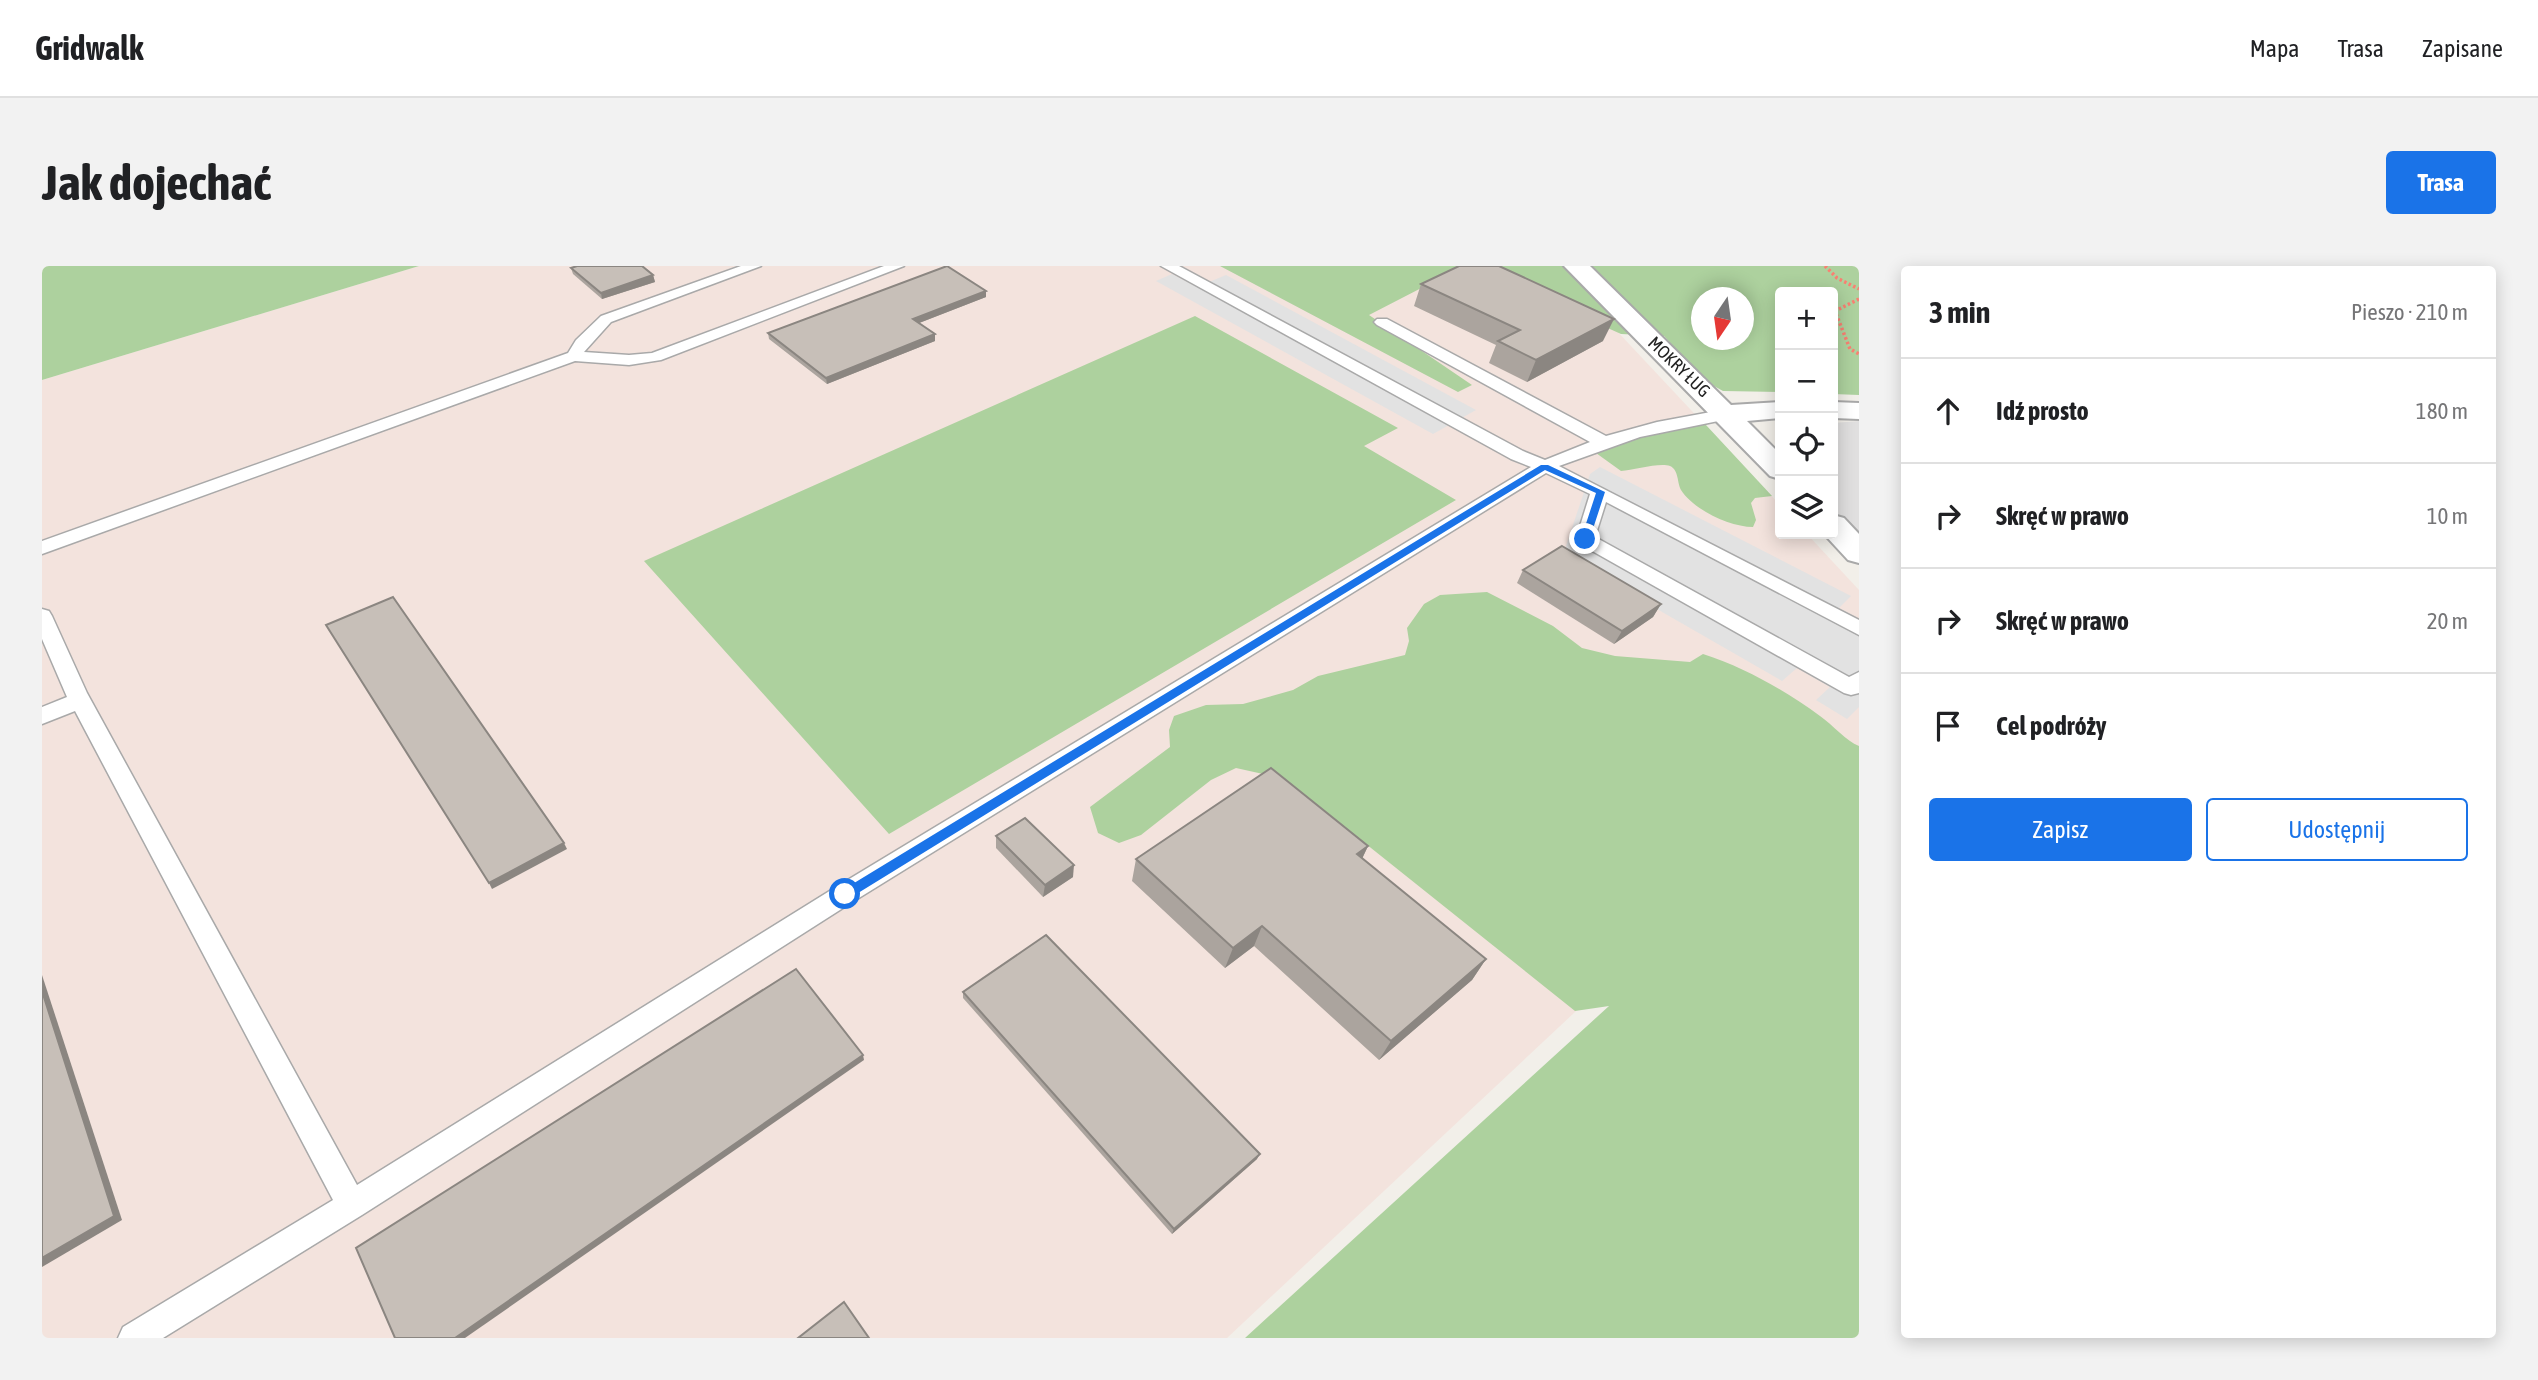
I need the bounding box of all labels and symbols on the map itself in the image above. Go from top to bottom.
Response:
north arrow [1691,287,1754,350]
street label: MOKRY ŁUG [1644,332,1715,401]
route end [1569,523,1600,554]
route start [829,878,860,909]

